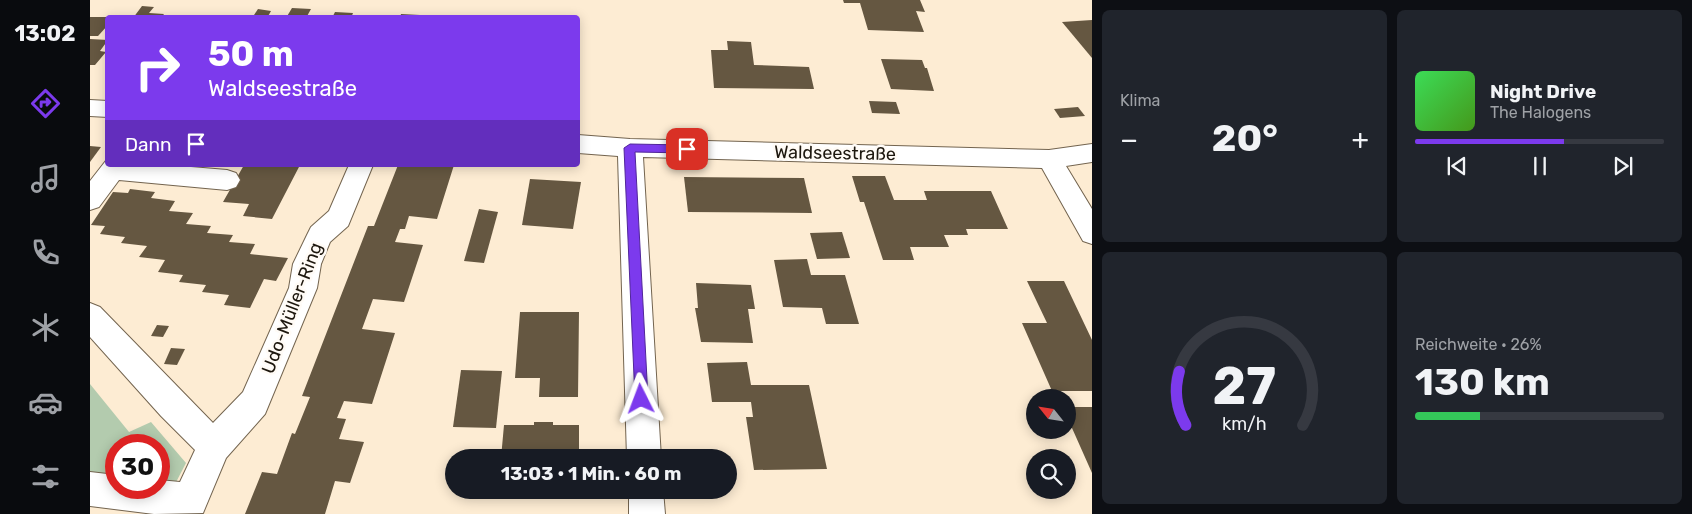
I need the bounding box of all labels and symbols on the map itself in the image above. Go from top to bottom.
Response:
pin [666,128,708,170]
street label: Waldseestraße [774,141,896,165]
street label: Udo-Müller-Ring [257,239,327,377]
position arrow [614,372,666,424]
north arrow [1026,389,1076,439]
speed limit sign: 30 [105,434,170,499]

